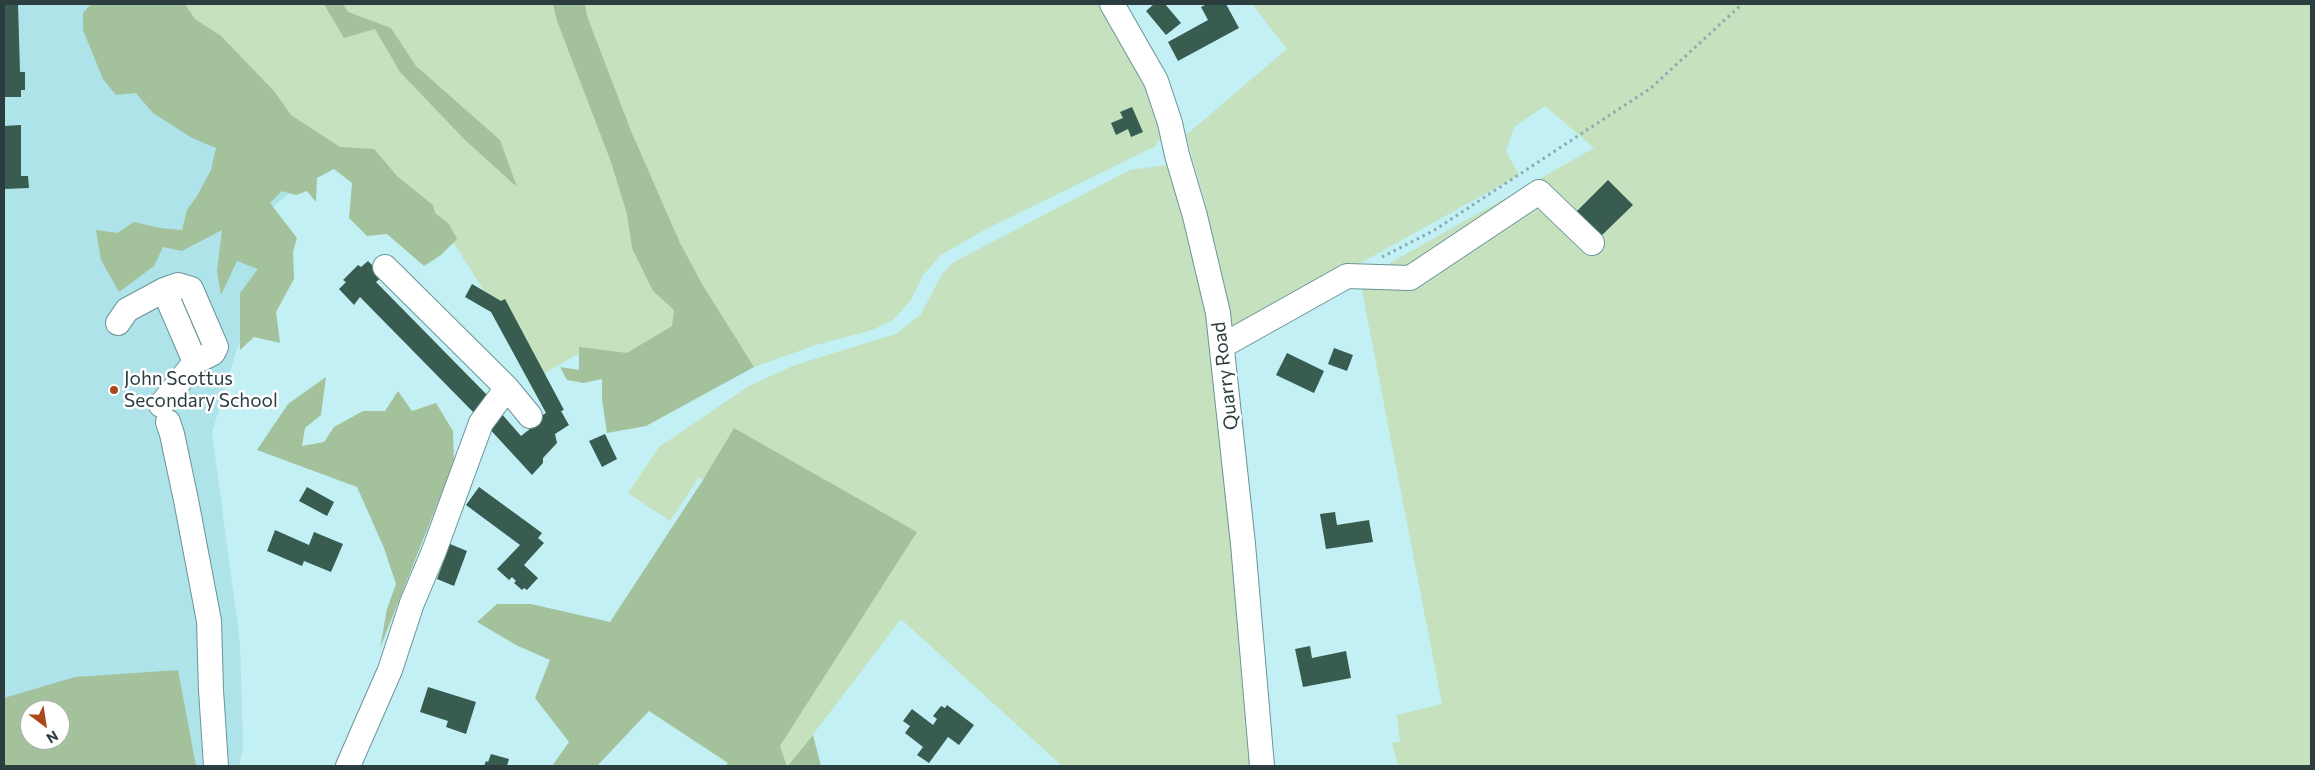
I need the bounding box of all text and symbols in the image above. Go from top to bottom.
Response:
street label: Quarry Road [1207,320,1243,432]
place label: John Scottus Secondary School [124,368,278,412]
marker: John Scottus Secondary School [108,384,120,396]
north arrow [20,700,70,750]
text: N [44,727,61,747]

